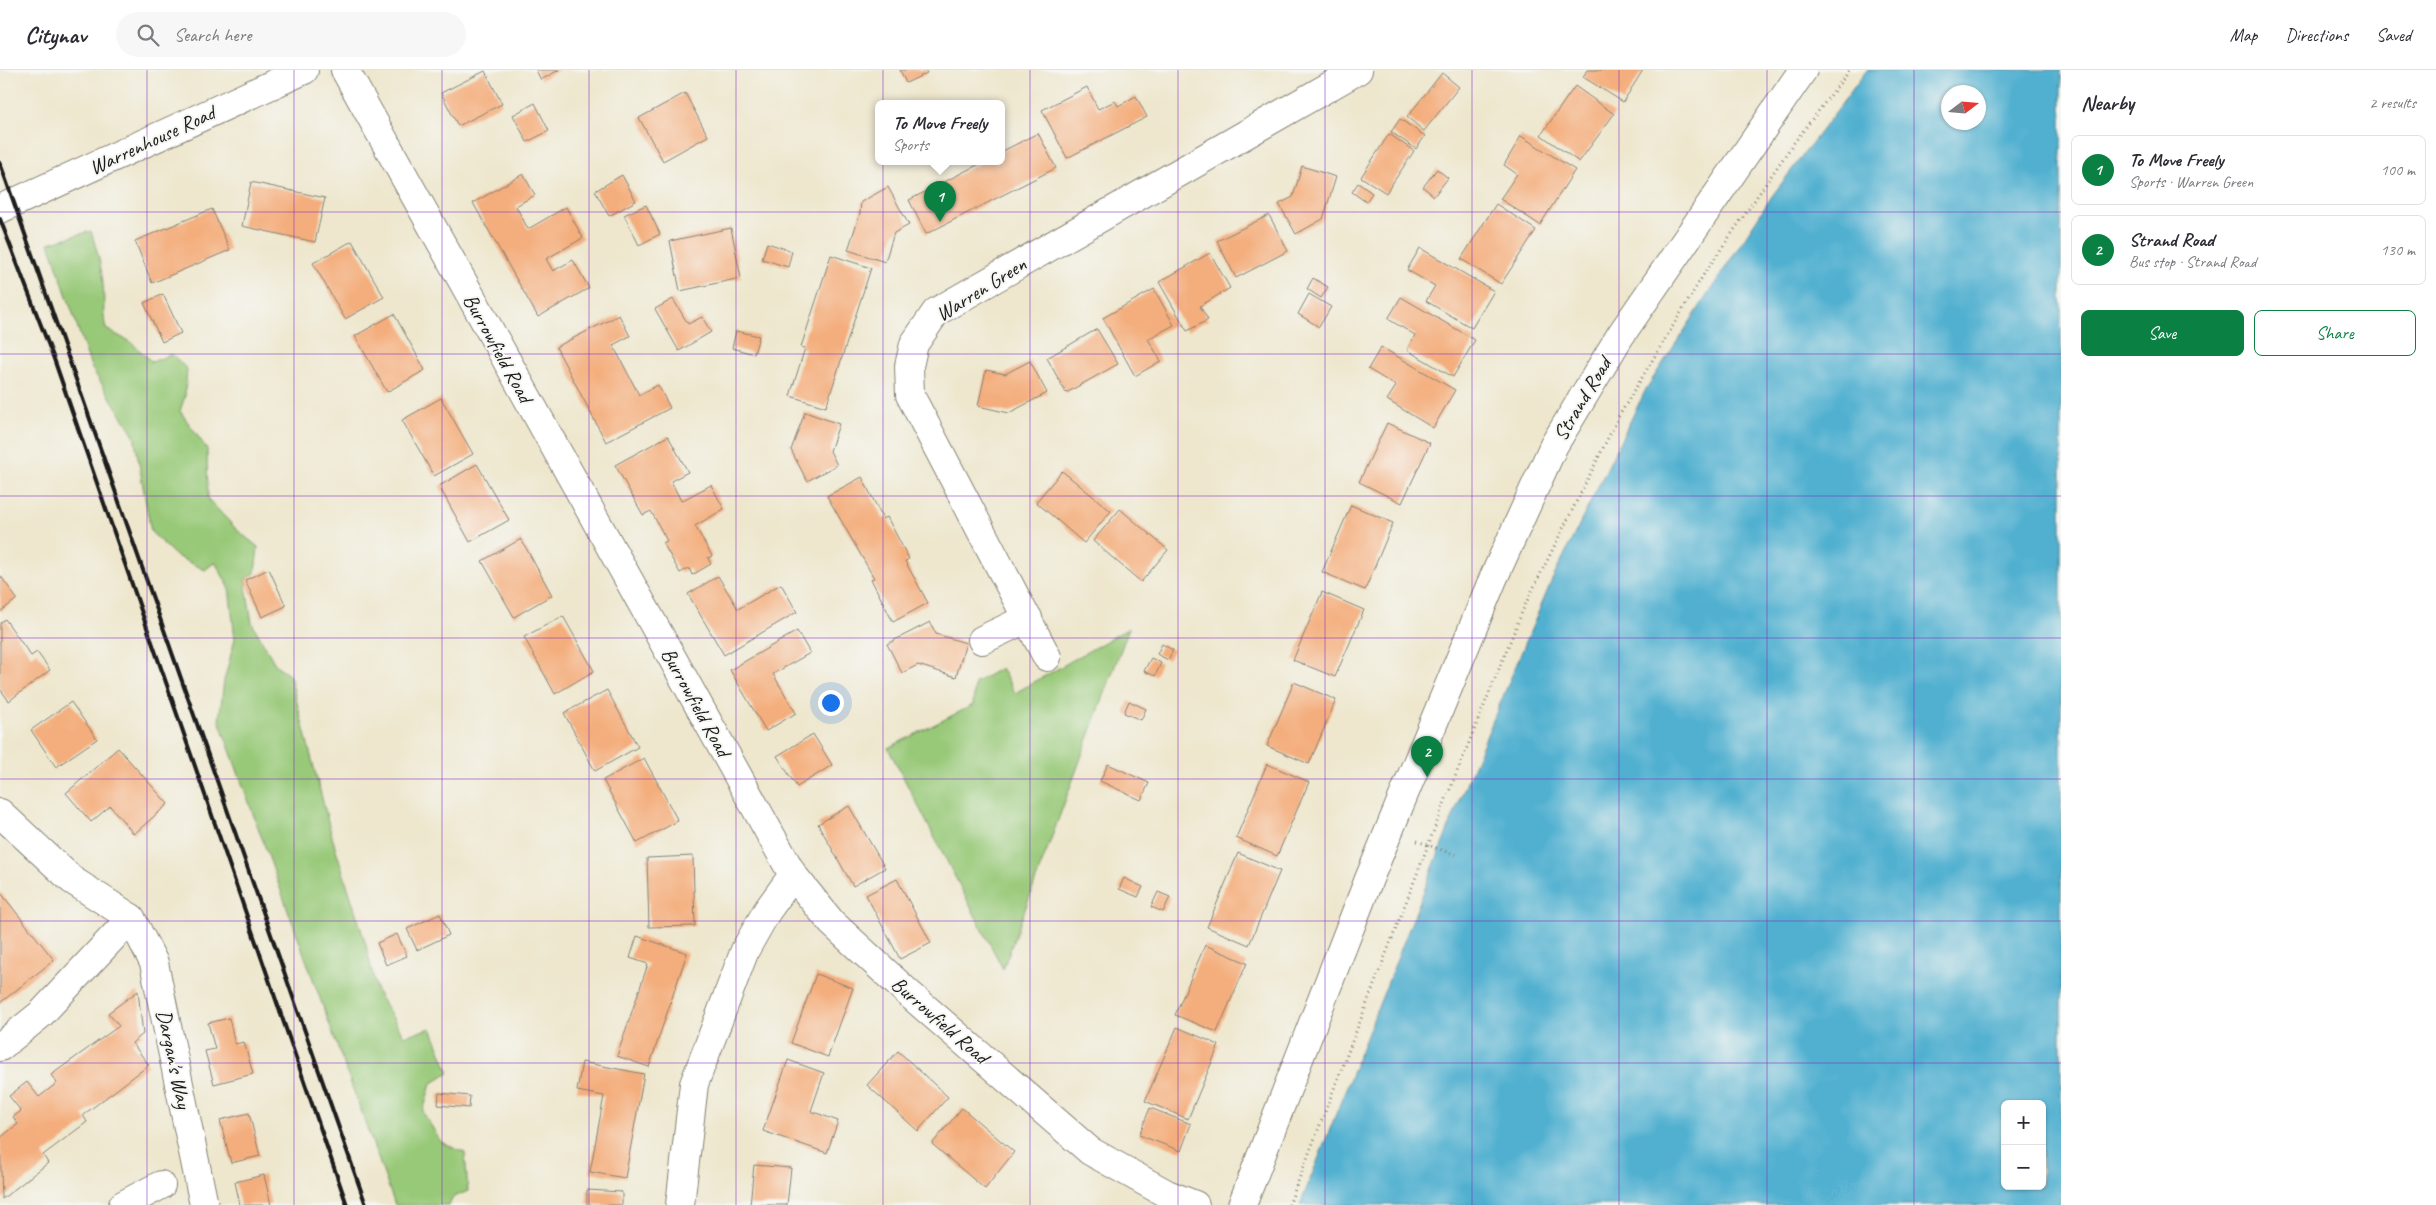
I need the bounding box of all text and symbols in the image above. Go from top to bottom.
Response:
search box [116,12,466,57]
text: Citynav [25,20,86,50]
icon: search [134,21,162,49]
text: Search here [174,23,251,47]
text: Map [2230,24,2257,46]
text: Directions [2285,24,2348,46]
text: Saved [2376,24,2411,46]
north arrow [1941,85,1986,130]
text: Nearby [2081,90,2134,116]
text: 2 results [2369,93,2416,113]
street label: Warrenhouse Road [85,98,221,180]
popup [875,100,1005,165]
text: To Move Freely [893,111,987,135]
text: Sports [893,135,929,155]
text: To Move Freely [2129,148,2223,172]
text: 1 [2094,160,2102,180]
text: 100 m [2381,160,2415,180]
text: Sports · Warren Green [2129,172,2253,192]
pin: 1 [924,181,956,222]
text: Strand Road [2129,228,2214,252]
text: 2 [2094,240,2102,260]
text: 130 m [2381,240,2415,260]
street label: Warren Green [931,251,1031,327]
text: Bus stop · Strand Road [2129,252,2256,272]
street label: Burrowfield Road [457,289,540,409]
button: Save [2081,310,2244,356]
button: Share [2254,310,2416,356]
street label: Strand Road [1547,349,1619,445]
street label: Burrowfield Road [655,643,738,763]
your location [818,690,844,716]
pin: 2 [1411,736,1443,777]
street label: Burrowfield Road [886,971,996,1071]
street label: Dargan's Way [151,1007,198,1113]
map controls [2001,1100,2046,1190]
button: + [2001,1100,2046,1145]
button: − [2001,1145,2046,1190]

